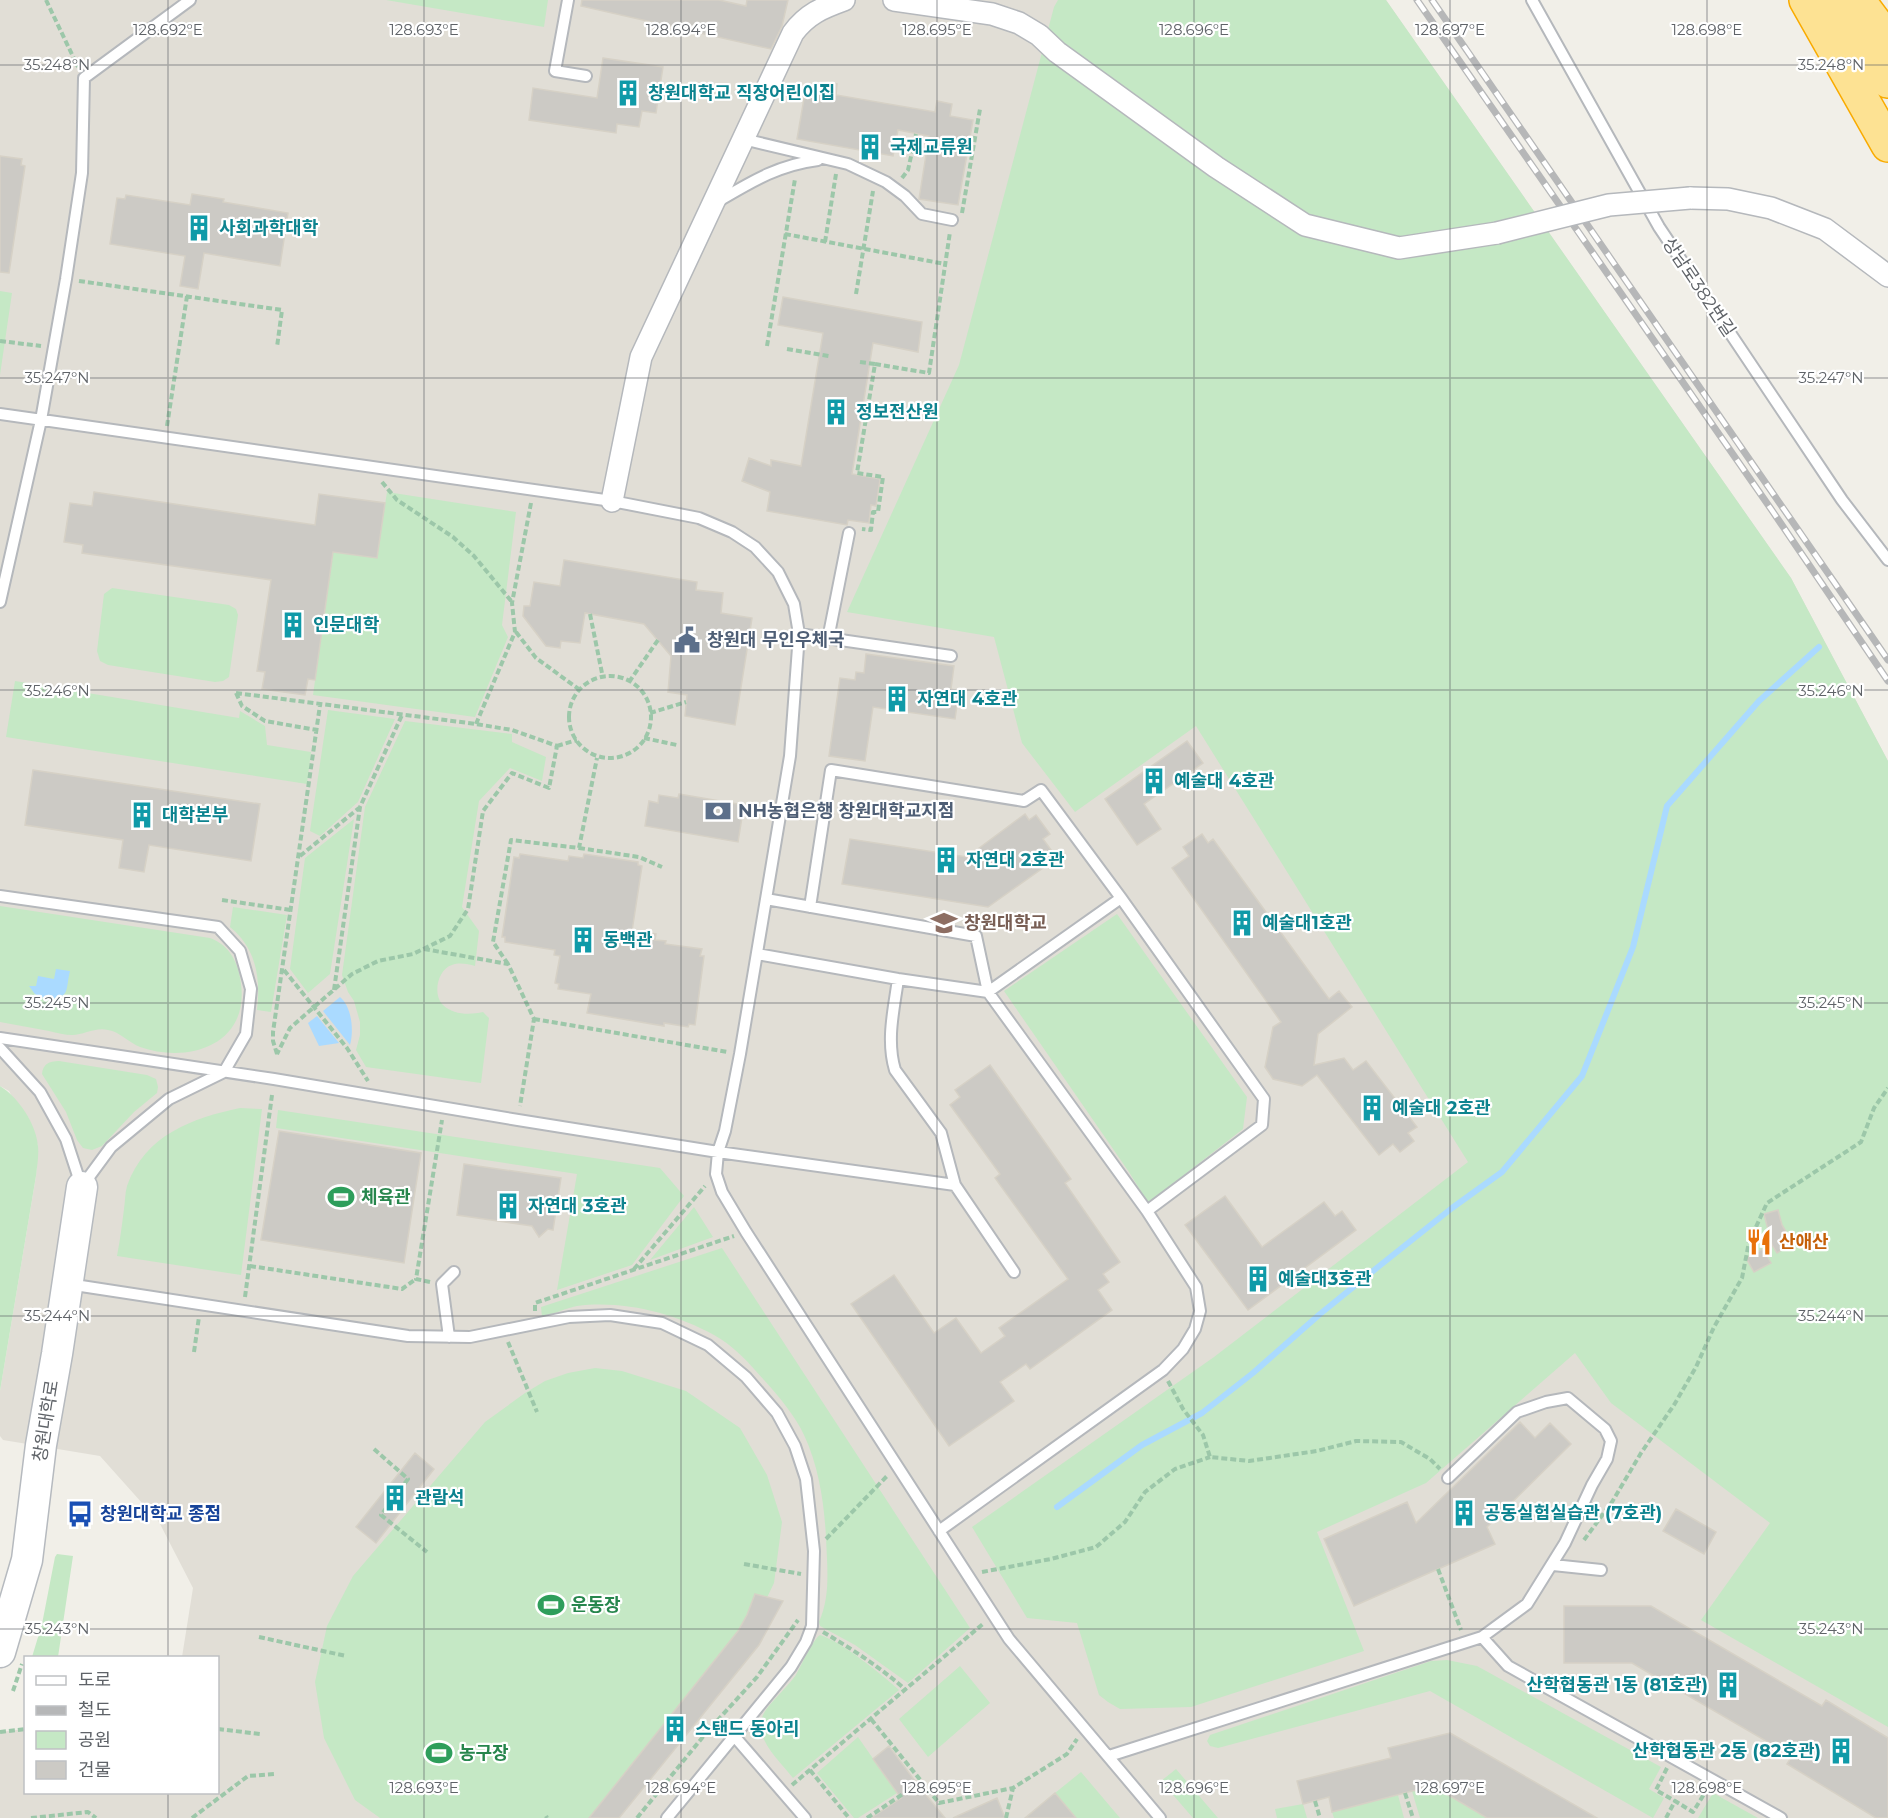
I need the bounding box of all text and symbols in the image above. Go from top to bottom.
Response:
text: 128.692°E [133,20,203,39]
text: 128.693°E [389,20,459,39]
text: 128.694°E [646,20,716,39]
text: 128.695°E [902,20,972,39]
text: 128.696°E [1159,20,1229,39]
text: 128.697°E [1415,20,1485,39]
text: 128.698°E [1672,20,1742,39]
text: 35.248°N [24,55,90,74]
text: 35.248°N [1798,55,1864,74]
building icon: 창원대학교 직장어린이집 [613,78,643,108]
place label: 창원대학교 직장어린이집 [648,82,835,104]
building icon: 국제교류원 [855,132,885,162]
place label: 국제교류원 [890,136,973,158]
building icon: 사회과학대학 [184,213,214,243]
place label: 사회과학대학 [219,217,319,239]
street label: 상남로382번길 [1658,233,1740,341]
text: 35.247°N [25,368,89,387]
text: 35.247°N [1799,368,1863,387]
building icon: 정보전산원 [821,397,851,427]
place label: 정보전산원 [856,401,939,423]
building icon: 인문대학 [278,610,308,640]
place label: 인문대학 [313,614,380,636]
public building icon: 창원대 무인우체국 [672,625,702,655]
place label: 창원대 무인우체국 [707,629,845,651]
text: 35.246°N [24,681,90,700]
text: 35.246°N [1798,681,1864,700]
building icon: 자연대 4호관 [882,684,912,714]
place label: 자연대 4호관 [917,688,1018,710]
building icon: 예술대 4호관 [1139,766,1169,796]
place label: 예술대 4호관 [1174,770,1275,792]
bank icon: NH농협은행 창원대학교지점 [703,796,733,826]
building icon: 대학본부 [127,800,157,830]
place label: NH농협은행 창원대학교지점 [738,800,954,822]
place label: 대학본부 [162,804,228,826]
building icon: 자연대 2호관 [931,845,961,875]
place label: 자연대 2호관 [966,849,1065,871]
school or university icon: 창원대학교 [929,908,959,938]
building icon: 예술대1호관 [1227,908,1257,938]
place label: 창원대학교 [964,912,1047,934]
place label: 예술대1호관 [1262,912,1352,934]
building icon: 동백관 [568,925,598,955]
place label: 동백관 [603,929,653,951]
text: 35.245°N [25,993,89,1012]
text: 35.245°N [1799,993,1863,1012]
building icon: 예술대 2호관 [1357,1093,1387,1123]
place label: 예술대 2호관 [1392,1097,1491,1119]
sports icon: 체육관 [326,1182,356,1212]
place label: 체육관 [361,1186,411,1208]
building icon: 자연대 3호관 [493,1191,523,1221]
place label: 자연대 3호관 [528,1195,627,1217]
restaurant icon: 산애산 [1744,1227,1774,1257]
place label: 산애산 [1779,1231,1829,1253]
building icon: 예술대3호관 [1243,1264,1273,1294]
place label: 예술대3호관 [1278,1268,1372,1290]
text: 35.244°N [24,1306,90,1325]
text: 35.244°N [1798,1306,1864,1325]
street label: 창원대학로 [29,1378,63,1464]
building icon: 관람석 [380,1483,410,1513]
place label: 관람석 [415,1487,465,1509]
building icon: 공동실험실습관 (7호관) [1449,1498,1479,1528]
bus stop icon: 창원대학교 종점 [65,1499,95,1529]
place label: 공동실험실습관 (7호관) [1484,1502,1662,1524]
place label: 창원대학교 종점 [100,1503,221,1525]
sports icon: 운동장 [536,1590,566,1620]
place label: 운동장 [571,1594,621,1616]
text: 35.243°N [25,1619,89,1638]
text: 35.243°N [1799,1619,1863,1638]
legend [24,1656,219,1794]
text: 도로 [78,1669,111,1691]
building icon: 산학협동관 1동 (81호관) [1713,1670,1743,1700]
place label: 산학협동관 1동 (81호관) [1526,1674,1708,1696]
text: 철도 [78,1699,111,1721]
building icon: 스탠드 동아리 [660,1714,690,1744]
place label: 스탠드 동아리 [695,1718,799,1740]
text: 공원 [78,1729,111,1751]
building icon: 산학협동관 2동 (82호관) [1826,1736,1856,1766]
sports icon: 농구장 [424,1738,454,1768]
place label: 산학협동관 2동 (82호관) [1632,1740,1821,1762]
place label: 농구장 [459,1742,509,1764]
text: 건물 [78,1759,111,1781]
text: 128.693°E [389,1778,459,1797]
text: 128.694°E [646,1778,716,1797]
text: 128.695°E [902,1778,972,1797]
text: 128.696°E [1159,1778,1229,1797]
text: 128.697°E [1415,1778,1485,1797]
text: 128.698°E [1672,1778,1742,1797]

